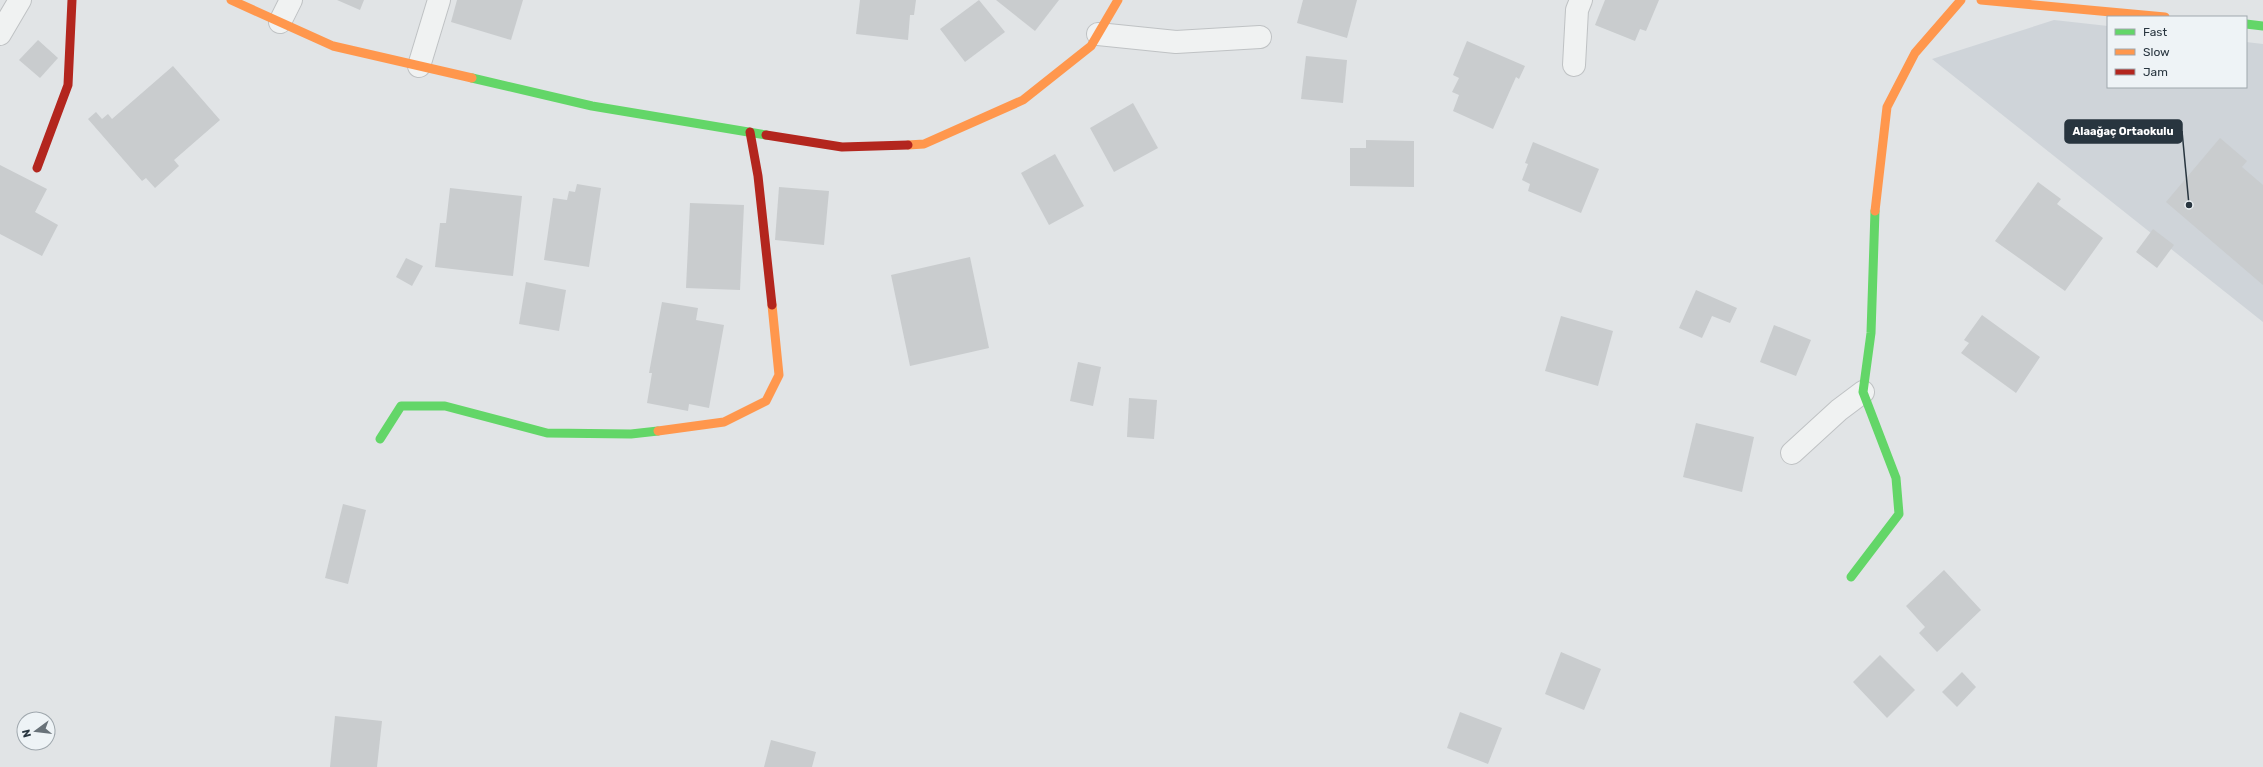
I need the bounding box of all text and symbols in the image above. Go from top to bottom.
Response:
legend [2107,16,2247,88]
text: Fast [2143,25,2167,39]
text: Slow [2143,45,2170,59]
text: Jam [2143,65,2168,79]
callout: Alaağaç Ortaokulu [2065,120,2182,143]
text: Alaağaç Ortaokulu [2072,125,2174,138]
north arrow [16,711,56,751]
text: N [19,728,34,739]

